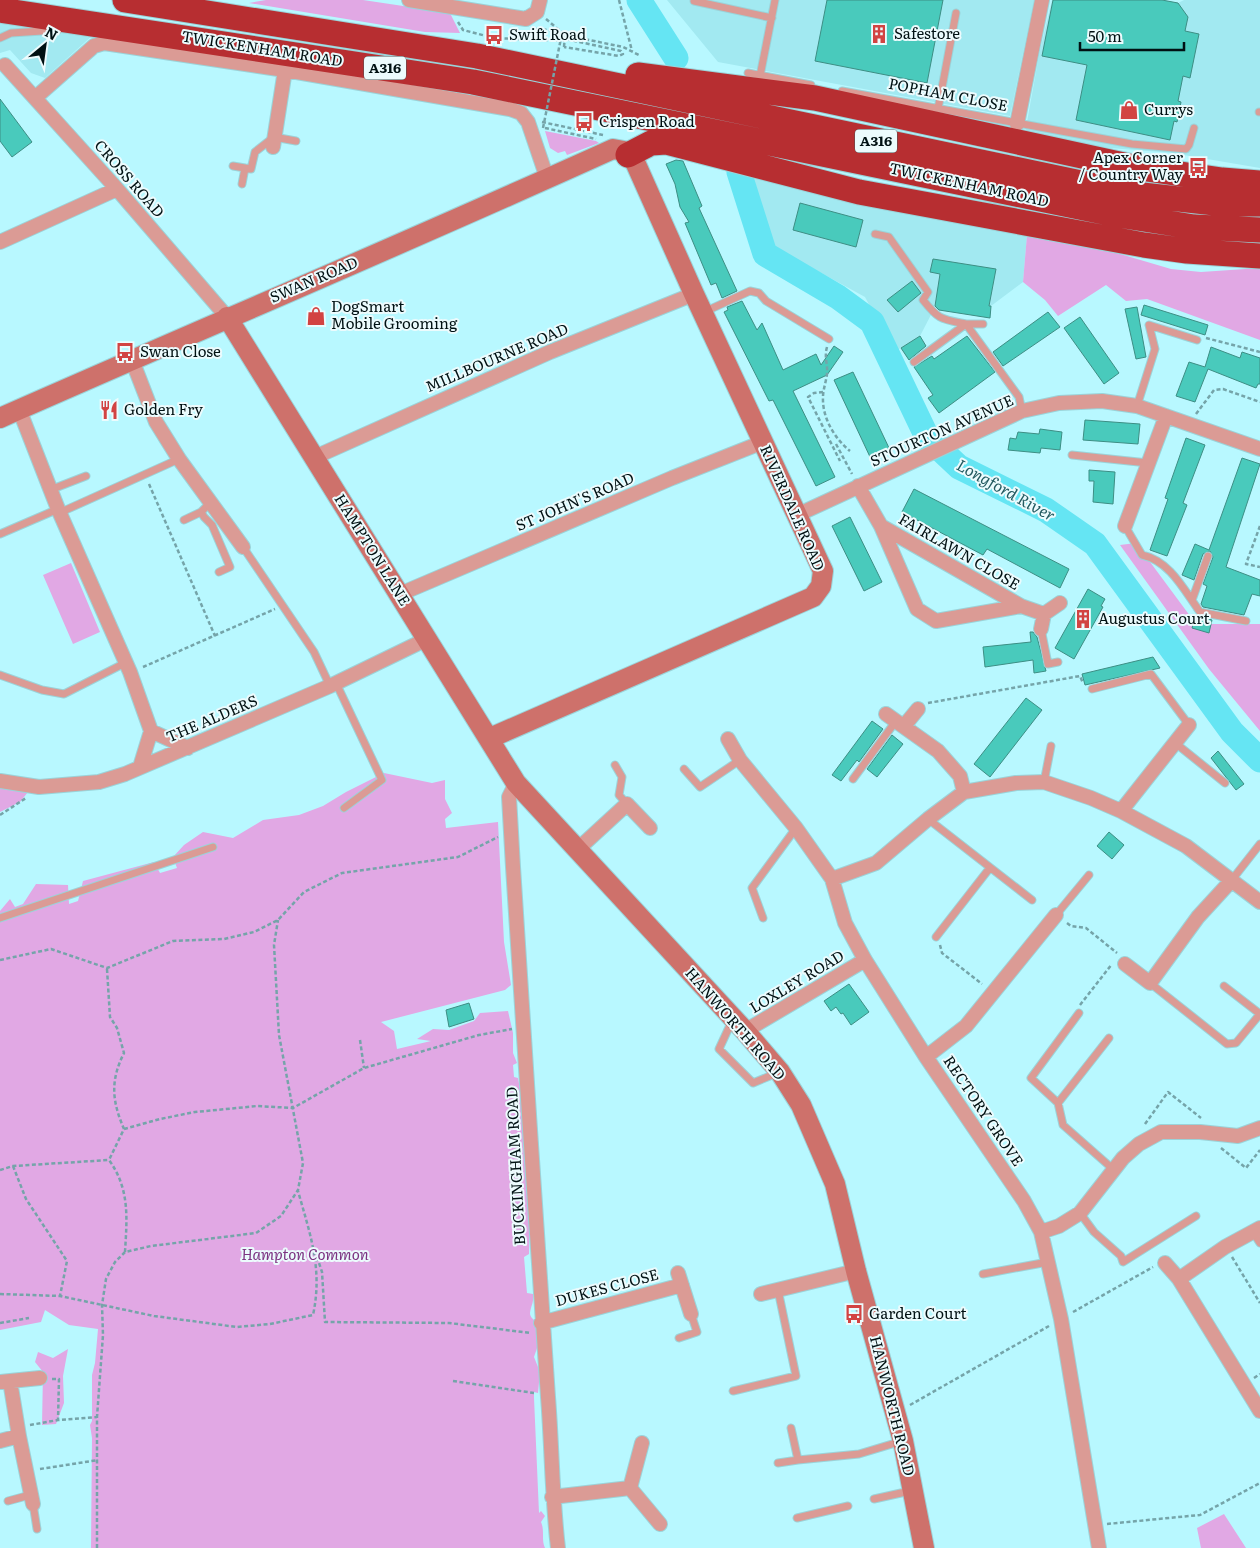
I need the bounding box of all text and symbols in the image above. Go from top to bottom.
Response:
north arrow [20,20,70,70]
scale bar [1080,20,1184,52]
text: N [42,21,62,44]
place label: Safestore [894,21,960,44]
place label: Swift Road [509,22,586,45]
street label: TWICKENHAM ROAD [180,23,344,72]
building icon: Safestore [868,23,890,45]
bus stop icon: Swift Road [483,24,505,46]
text: 50 m [1088,24,1122,47]
road number: A316 [364,56,406,80]
street label: POPHAM CLOSE [887,71,1010,116]
place label: Currys [1144,97,1193,120]
shop icon: Currys [1118,99,1140,121]
place label: Crispen Road [599,109,695,132]
bus stop icon: Crispen Road [573,111,595,133]
road number: A316 [855,130,897,152]
street label: CROSS ROAD [90,134,171,222]
place label: Apex Corner / Country Way [1079,145,1183,185]
street label: TWICKENHAM ROAD [887,155,1051,212]
bus stop icon: Apex Corner / Country Way [1187,156,1209,178]
street label: SWAN ROAD [266,250,361,308]
place label: DogSmart Mobile Grooming [331,294,458,334]
shop icon: DogSmart Mobile Grooming [305,305,327,327]
street label: MILLBOURNE ROAD [421,316,571,397]
place label: Swan Close [140,339,221,362]
bus stop icon: Swan Close [114,341,136,363]
street label: STOURTON AVENUE [866,388,1017,472]
place label: Golden Fry [124,397,203,420]
restaurant icon: Golden Fry [98,399,120,421]
street label: RIVERDALE ROAD [755,441,832,574]
water label: Longford River [953,452,1060,526]
street label: ST JOHN'S ROAD [512,465,637,536]
street label: HAMPTON LANE [330,489,417,610]
street label: FAIRLAWN CLOSE [895,507,1025,595]
place label: Augustus Court [1098,606,1210,629]
building icon: Augustus Court [1072,608,1094,630]
street label: THE ALDERS [162,688,261,747]
street label: LOXLEY ROAD [744,943,848,1018]
street label: HANWORTH ROAD [680,961,792,1085]
street label: RECTORY GROVE [939,1050,1030,1170]
street label: BUCKINGHAM ROAD [499,1086,530,1246]
park label: Hampton Common [241,1242,369,1265]
street label: DUKES CLOSE [552,1262,661,1311]
place label: Garden Court [869,1301,967,1324]
bus stop icon: Garden Court [843,1303,865,1325]
street label: HANWORTH ROAD [865,1333,922,1478]

